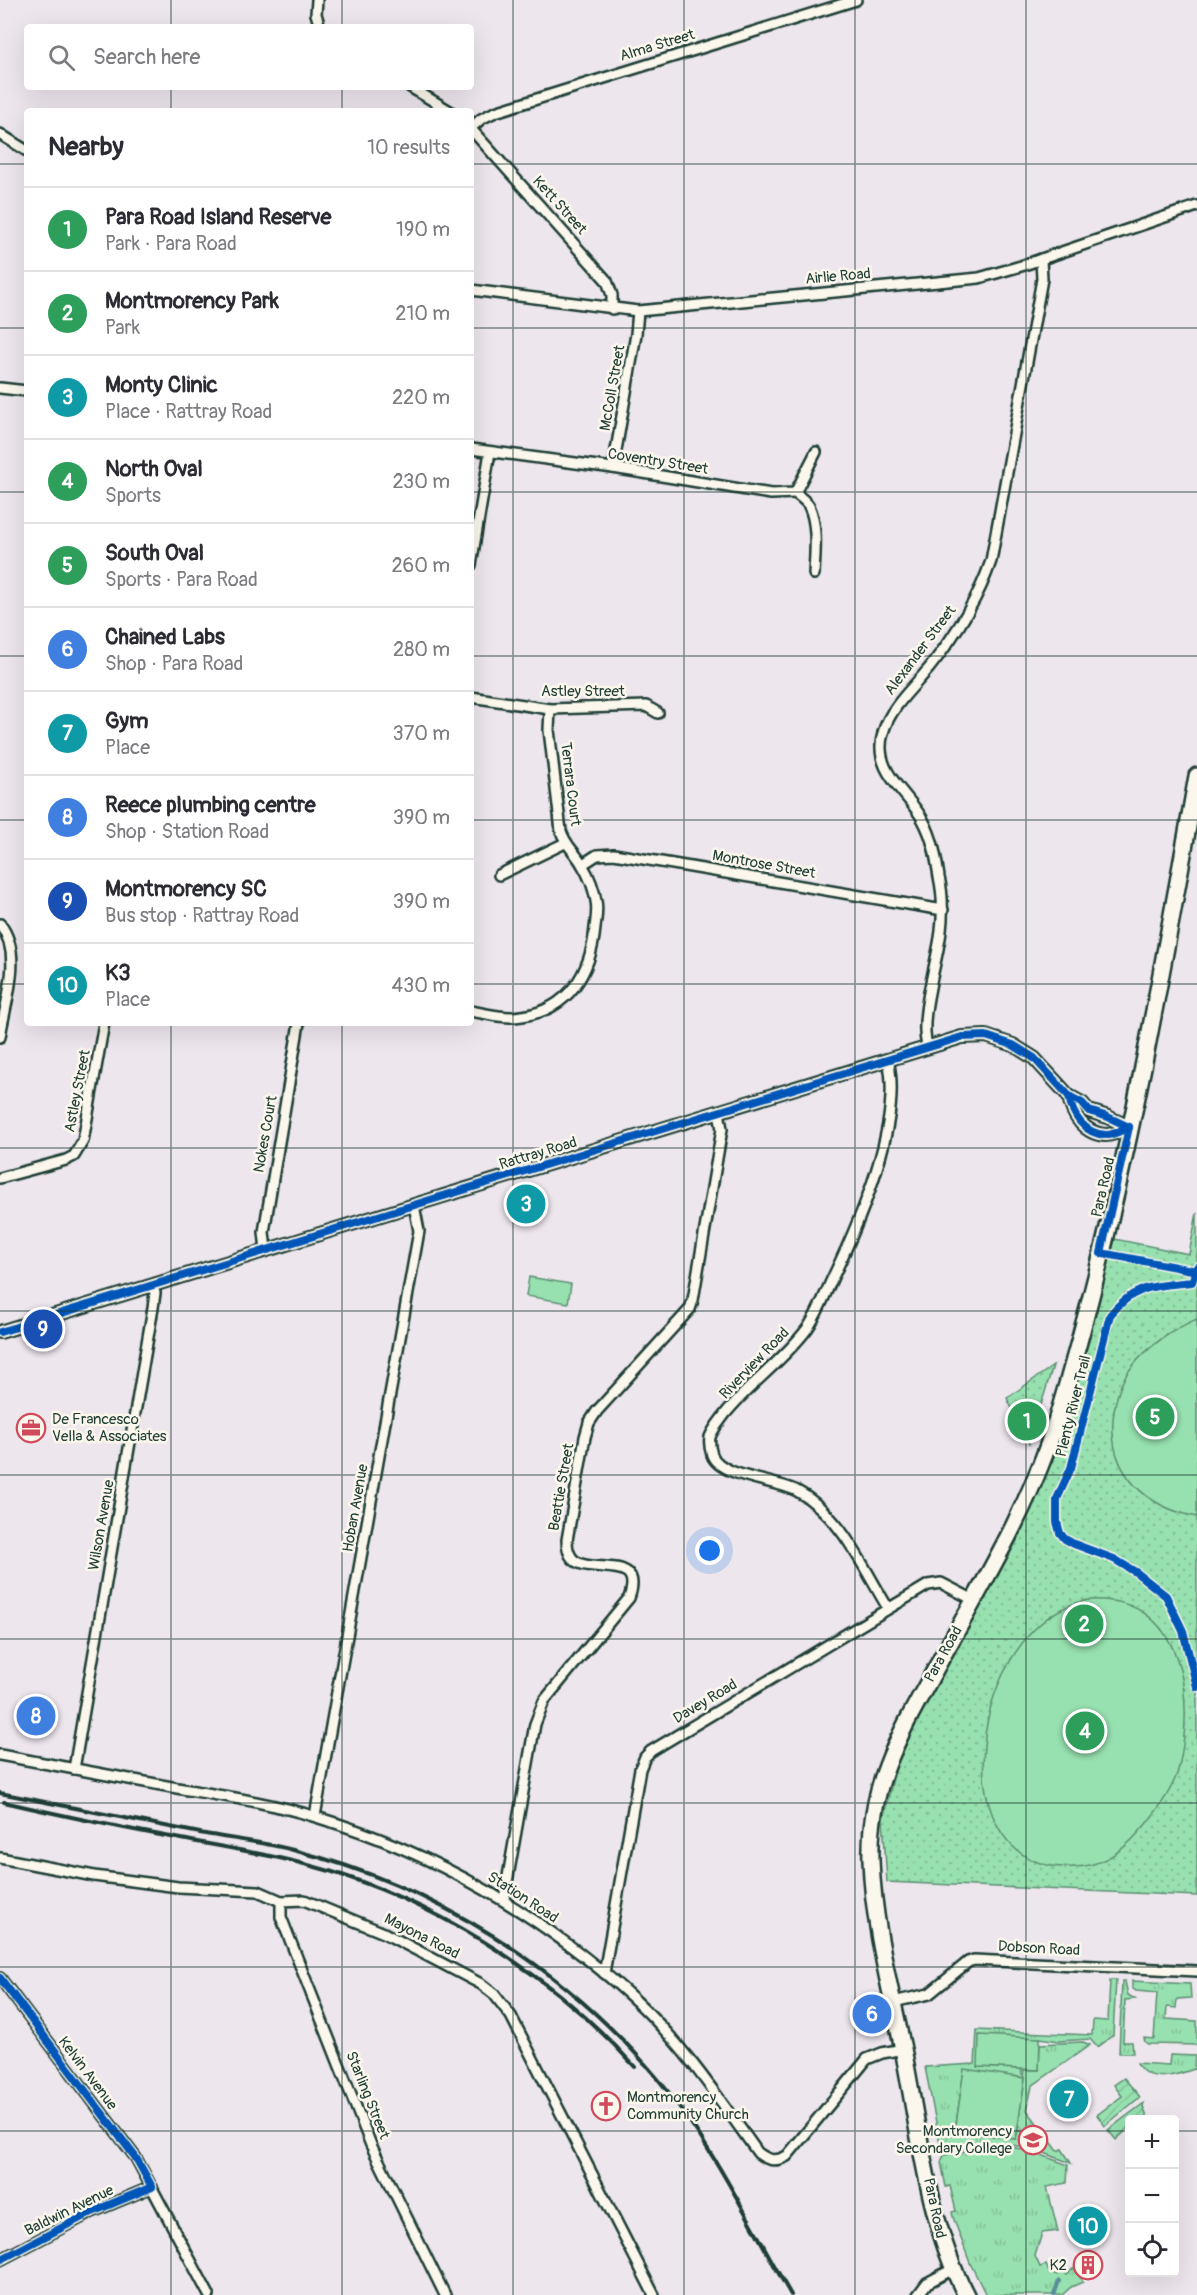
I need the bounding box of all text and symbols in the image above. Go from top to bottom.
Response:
search box [24,24,474,90]
street label: Alma Street [617,25,698,66]
icon: search [45,41,78,74]
text: Search here [93,43,200,71]
text: Nearby [48,131,124,163]
text: 10 results [367,135,450,160]
street label: Kett Street [528,172,592,239]
text: Para Road Island Reserve [105,203,331,231]
text: 1 [64,217,71,242]
text: 190 m [396,217,450,242]
text: Park · Para Road [105,231,237,256]
street label: Airlie Road [804,264,872,289]
text: Montmorency Park [105,287,279,315]
text: 2 [62,301,73,326]
text: 210 m [395,301,450,326]
text: Park [105,315,140,340]
street label: McColl Street [596,343,630,432]
text: Monty Clinic [105,371,218,399]
text: 3 [62,385,73,410]
text: 220 m [392,385,450,410]
text: Place · Rattray Road [105,399,272,424]
street label: Coventry Street [606,444,710,479]
text: North Oval [105,455,203,483]
text: 4 [62,469,73,494]
text: 230 m [393,469,450,494]
text: Sports [105,483,161,508]
text: South Oval [105,539,204,567]
text: 5 [62,553,73,578]
text: 260 m [391,553,450,578]
text: Sports · Para Road [105,567,258,592]
street label: Alexander Street [880,601,961,699]
text: Chained Labs [105,623,225,651]
text: 6 [62,637,73,662]
text: 280 m [393,637,450,662]
text: Shop · Para Road [105,651,243,676]
street label: Astley Street [541,682,626,701]
text: Gym [105,707,149,735]
text: 7 [62,721,73,746]
text: 370 m [393,721,450,746]
text: Place [105,735,150,760]
street label: Terrara Court [556,741,585,828]
text: Reece plumbing centre [105,791,316,819]
text: 8 [62,805,73,830]
text: 390 m [393,805,450,830]
text: Shop · Station Road [105,819,269,844]
street label: Montrose Street [711,846,818,883]
text: Montmorency SC [105,875,267,903]
text: 9 [62,889,73,914]
text: 390 m [393,889,450,914]
text: Bus stop · Rattray Road [105,903,299,928]
text: K3 [105,959,131,987]
text: 10 [57,973,78,998]
text: 430 m [391,973,450,998]
text: Place [105,987,150,1012]
street label: Astley Street [60,1047,95,1134]
street label: Nokes Court [249,1093,282,1174]
street label: Rattray Road [497,1133,579,1174]
street label: Para Road [1087,1155,1120,1219]
pin: 3 [506,1182,546,1226]
pin: 9 [24,1306,63,1352]
street label: Riverview Road [715,1323,793,1403]
street label: Plenty River Trail [1052,1353,1095,1459]
pin: 5 [1136,1394,1174,1440]
pin: 1 [1008,1398,1046,1444]
place label: De Francesco Vella & Associates [52,1410,167,1446]
office icon: De Francesco Vella & Associates [15,1412,47,1444]
street label: Beattie Street [544,1441,579,1532]
street label: Hoban Avenue [338,1462,373,1554]
street label: Wilson Avenue [84,1478,119,1572]
your location [695,1536,724,1565]
pin: 2 [1064,1602,1104,1646]
street label: Para Road [920,1623,967,1686]
street label: Davey Road [670,1675,741,1728]
pin: 8 [16,1694,56,1738]
pin: 4 [1066,1708,1104,1754]
street label: Station Road [484,1867,562,1927]
street label: Mayona Road [381,1909,463,1963]
street label: Dobson Road [997,1937,1081,1960]
pin: 6 [852,1992,892,2036]
street label: Kelvin Avenue [54,2033,122,2114]
street label: Starling Street [341,2048,394,2143]
pin: 7 [1050,2076,1088,2122]
place label: Montmorency Community Church [627,2088,749,2124]
church icon: Montmorency Community Church [590,2090,622,2122]
map controls [1125,2115,1179,2277]
button: + [1125,2115,1179,2169]
place label: Montmorency Secondary College [896,2122,1013,2158]
school or university icon: Montmorency Secondary College [1017,2124,1049,2156]
button: − [1125,2169,1179,2223]
street label: Para Road [919,2176,950,2240]
street label: Baldwin Avenue [22,2180,117,2240]
pin: 10 [1068,2204,1108,2248]
button: locate [1125,2223,1179,2277]
building icon: K2 [1072,2249,1104,2281]
place label: K2 [1050,2256,1067,2275]

